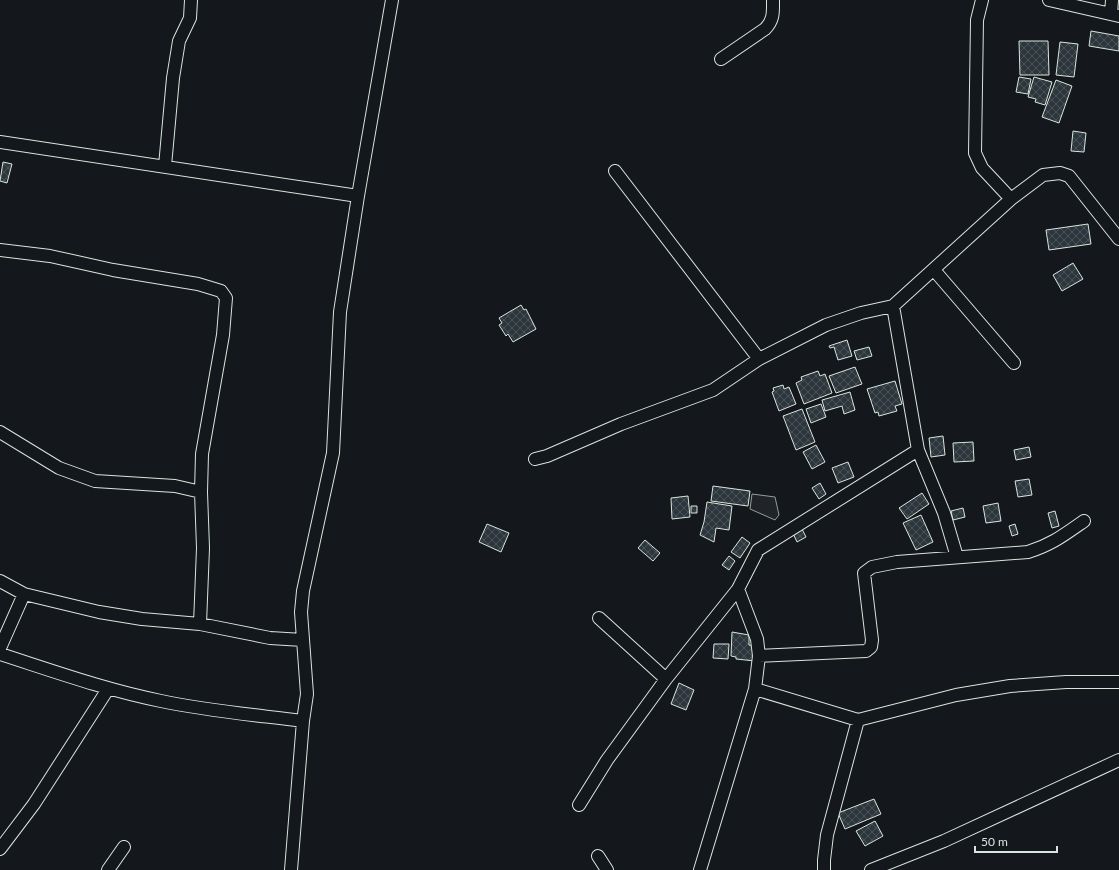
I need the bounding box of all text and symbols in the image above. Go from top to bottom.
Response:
scale bar [975,828,1057,854]
text: 50 m [981,834,1008,849]

